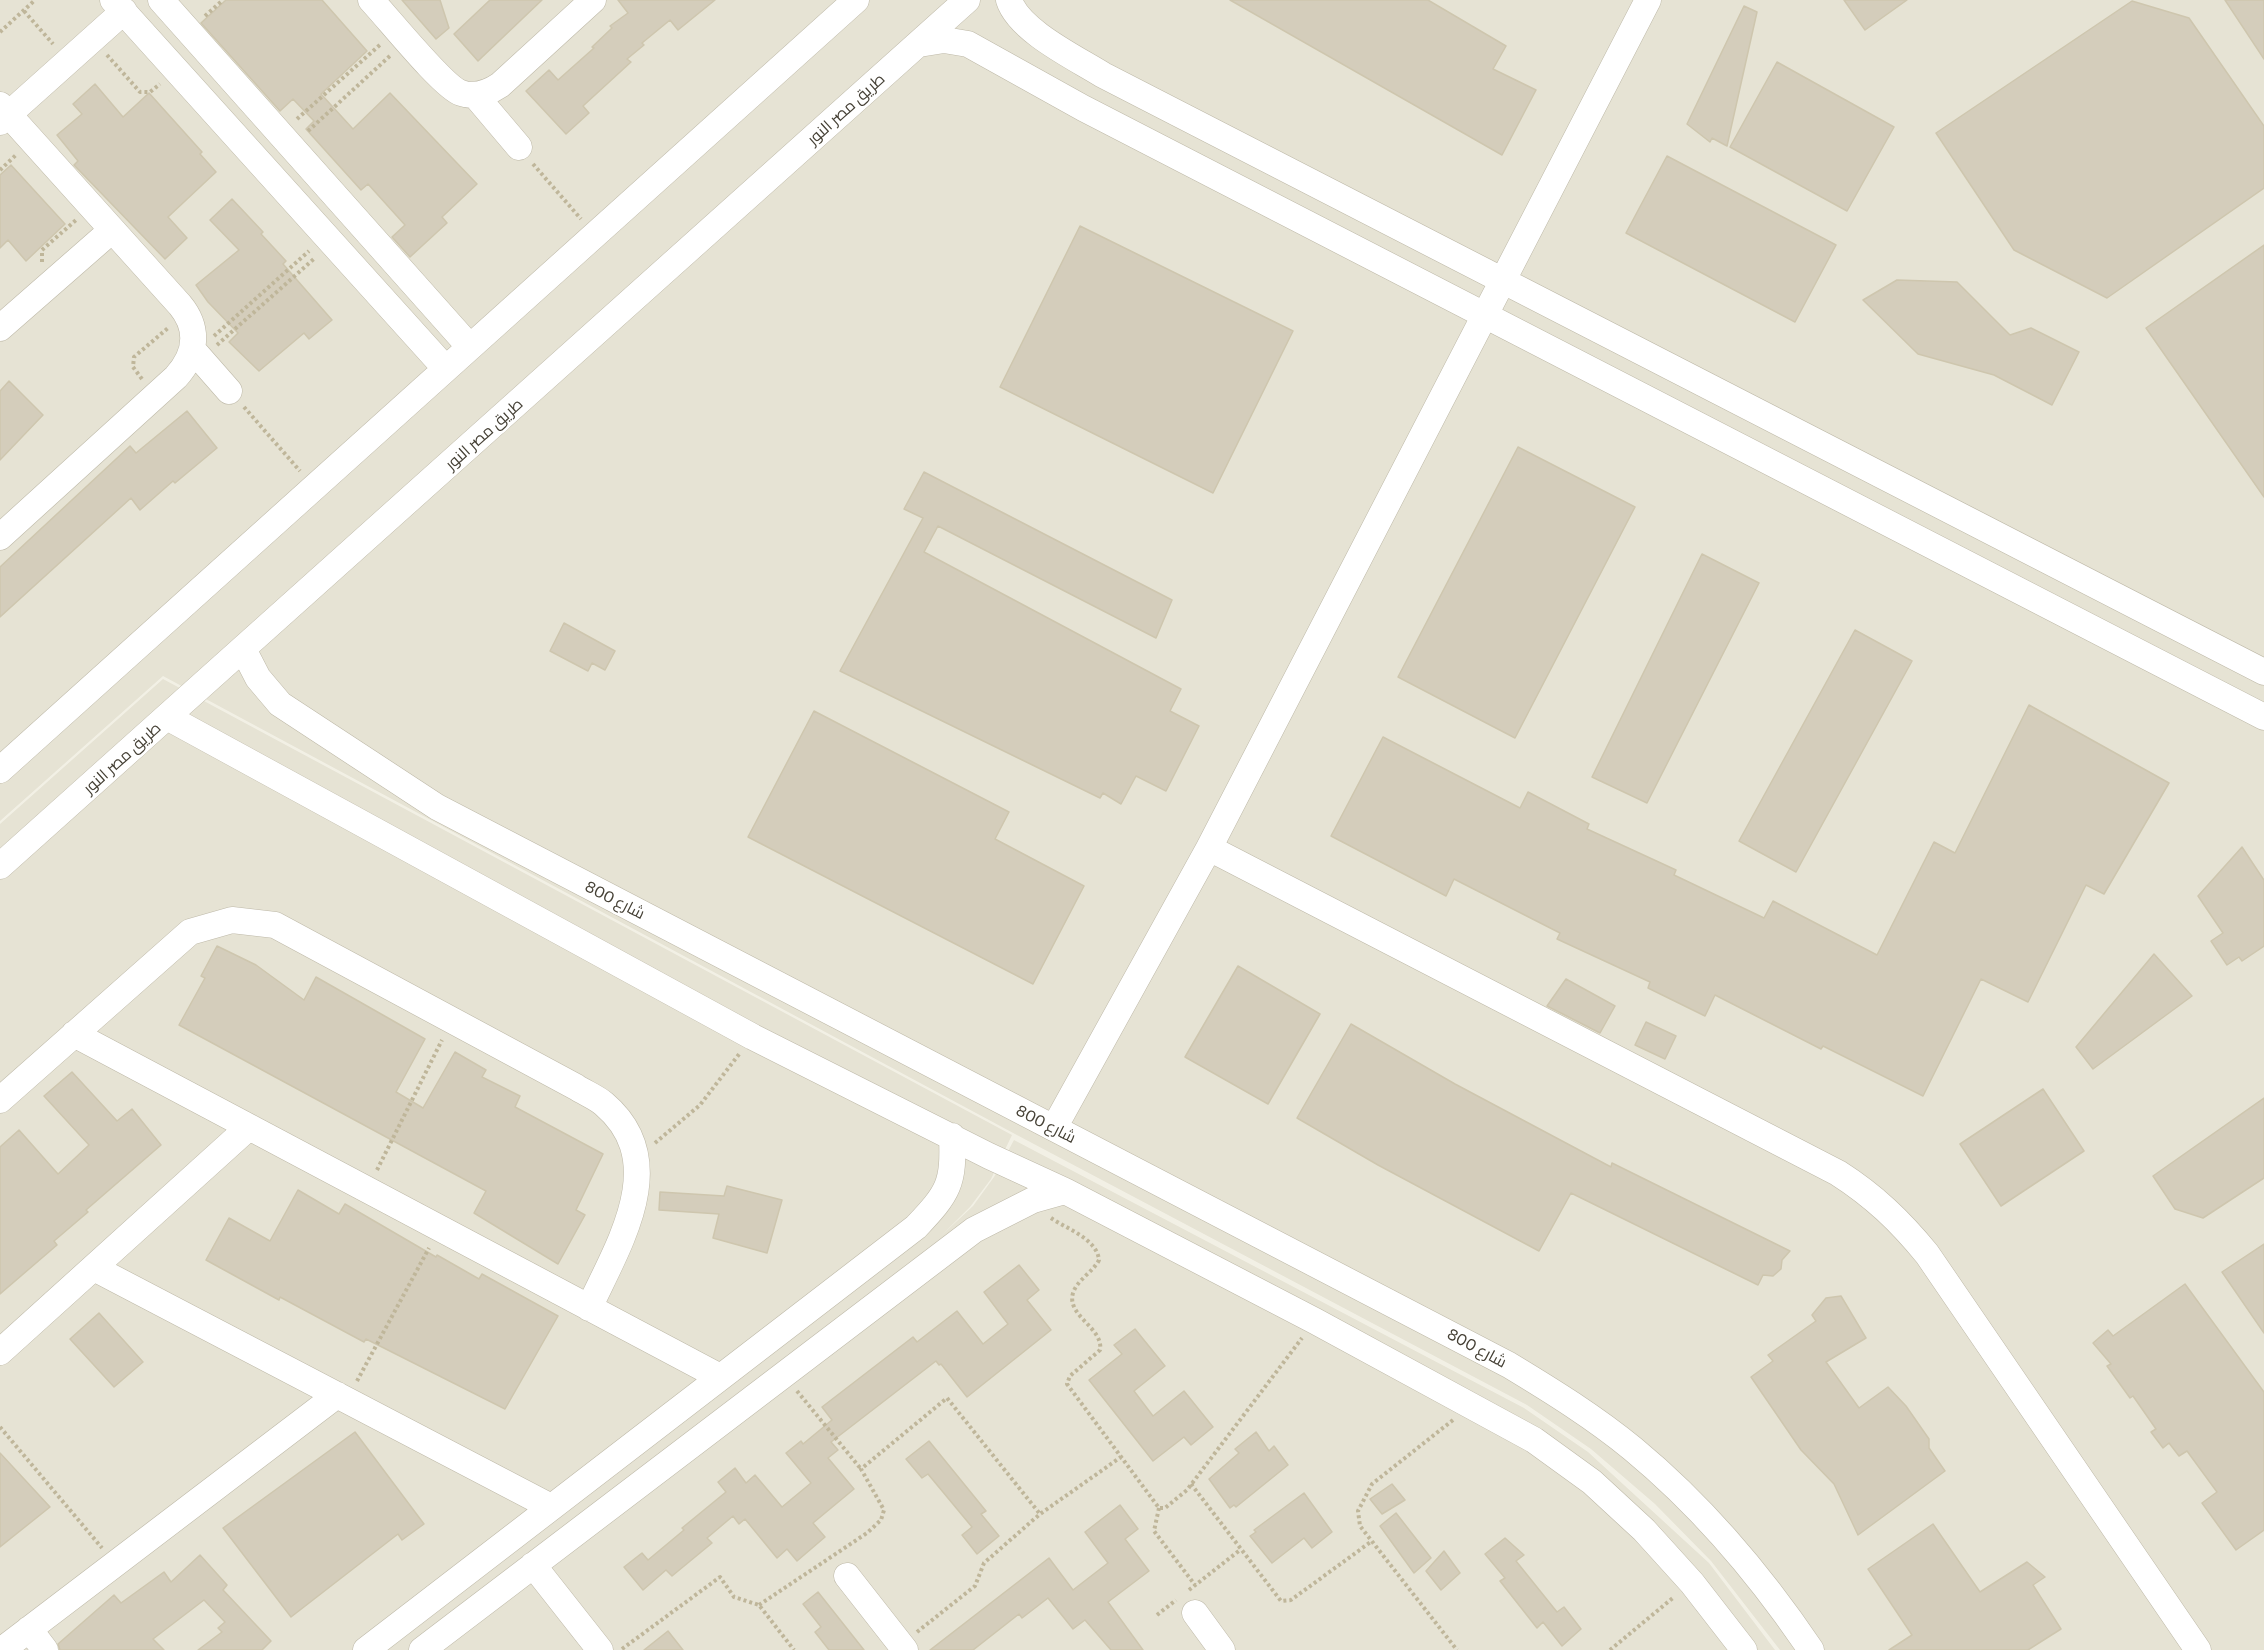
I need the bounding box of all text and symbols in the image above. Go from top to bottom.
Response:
street label: طريق مصر النور [803,69,889,149]
street label: طريق مصر النور [441,394,527,474]
street label: طريق مصر النور [79,718,165,798]
street label: شارع 800 [582,877,648,923]
street label: شارع 800 [1013,1101,1079,1147]
street label: شارع 800 [1444,1324,1510,1372]

